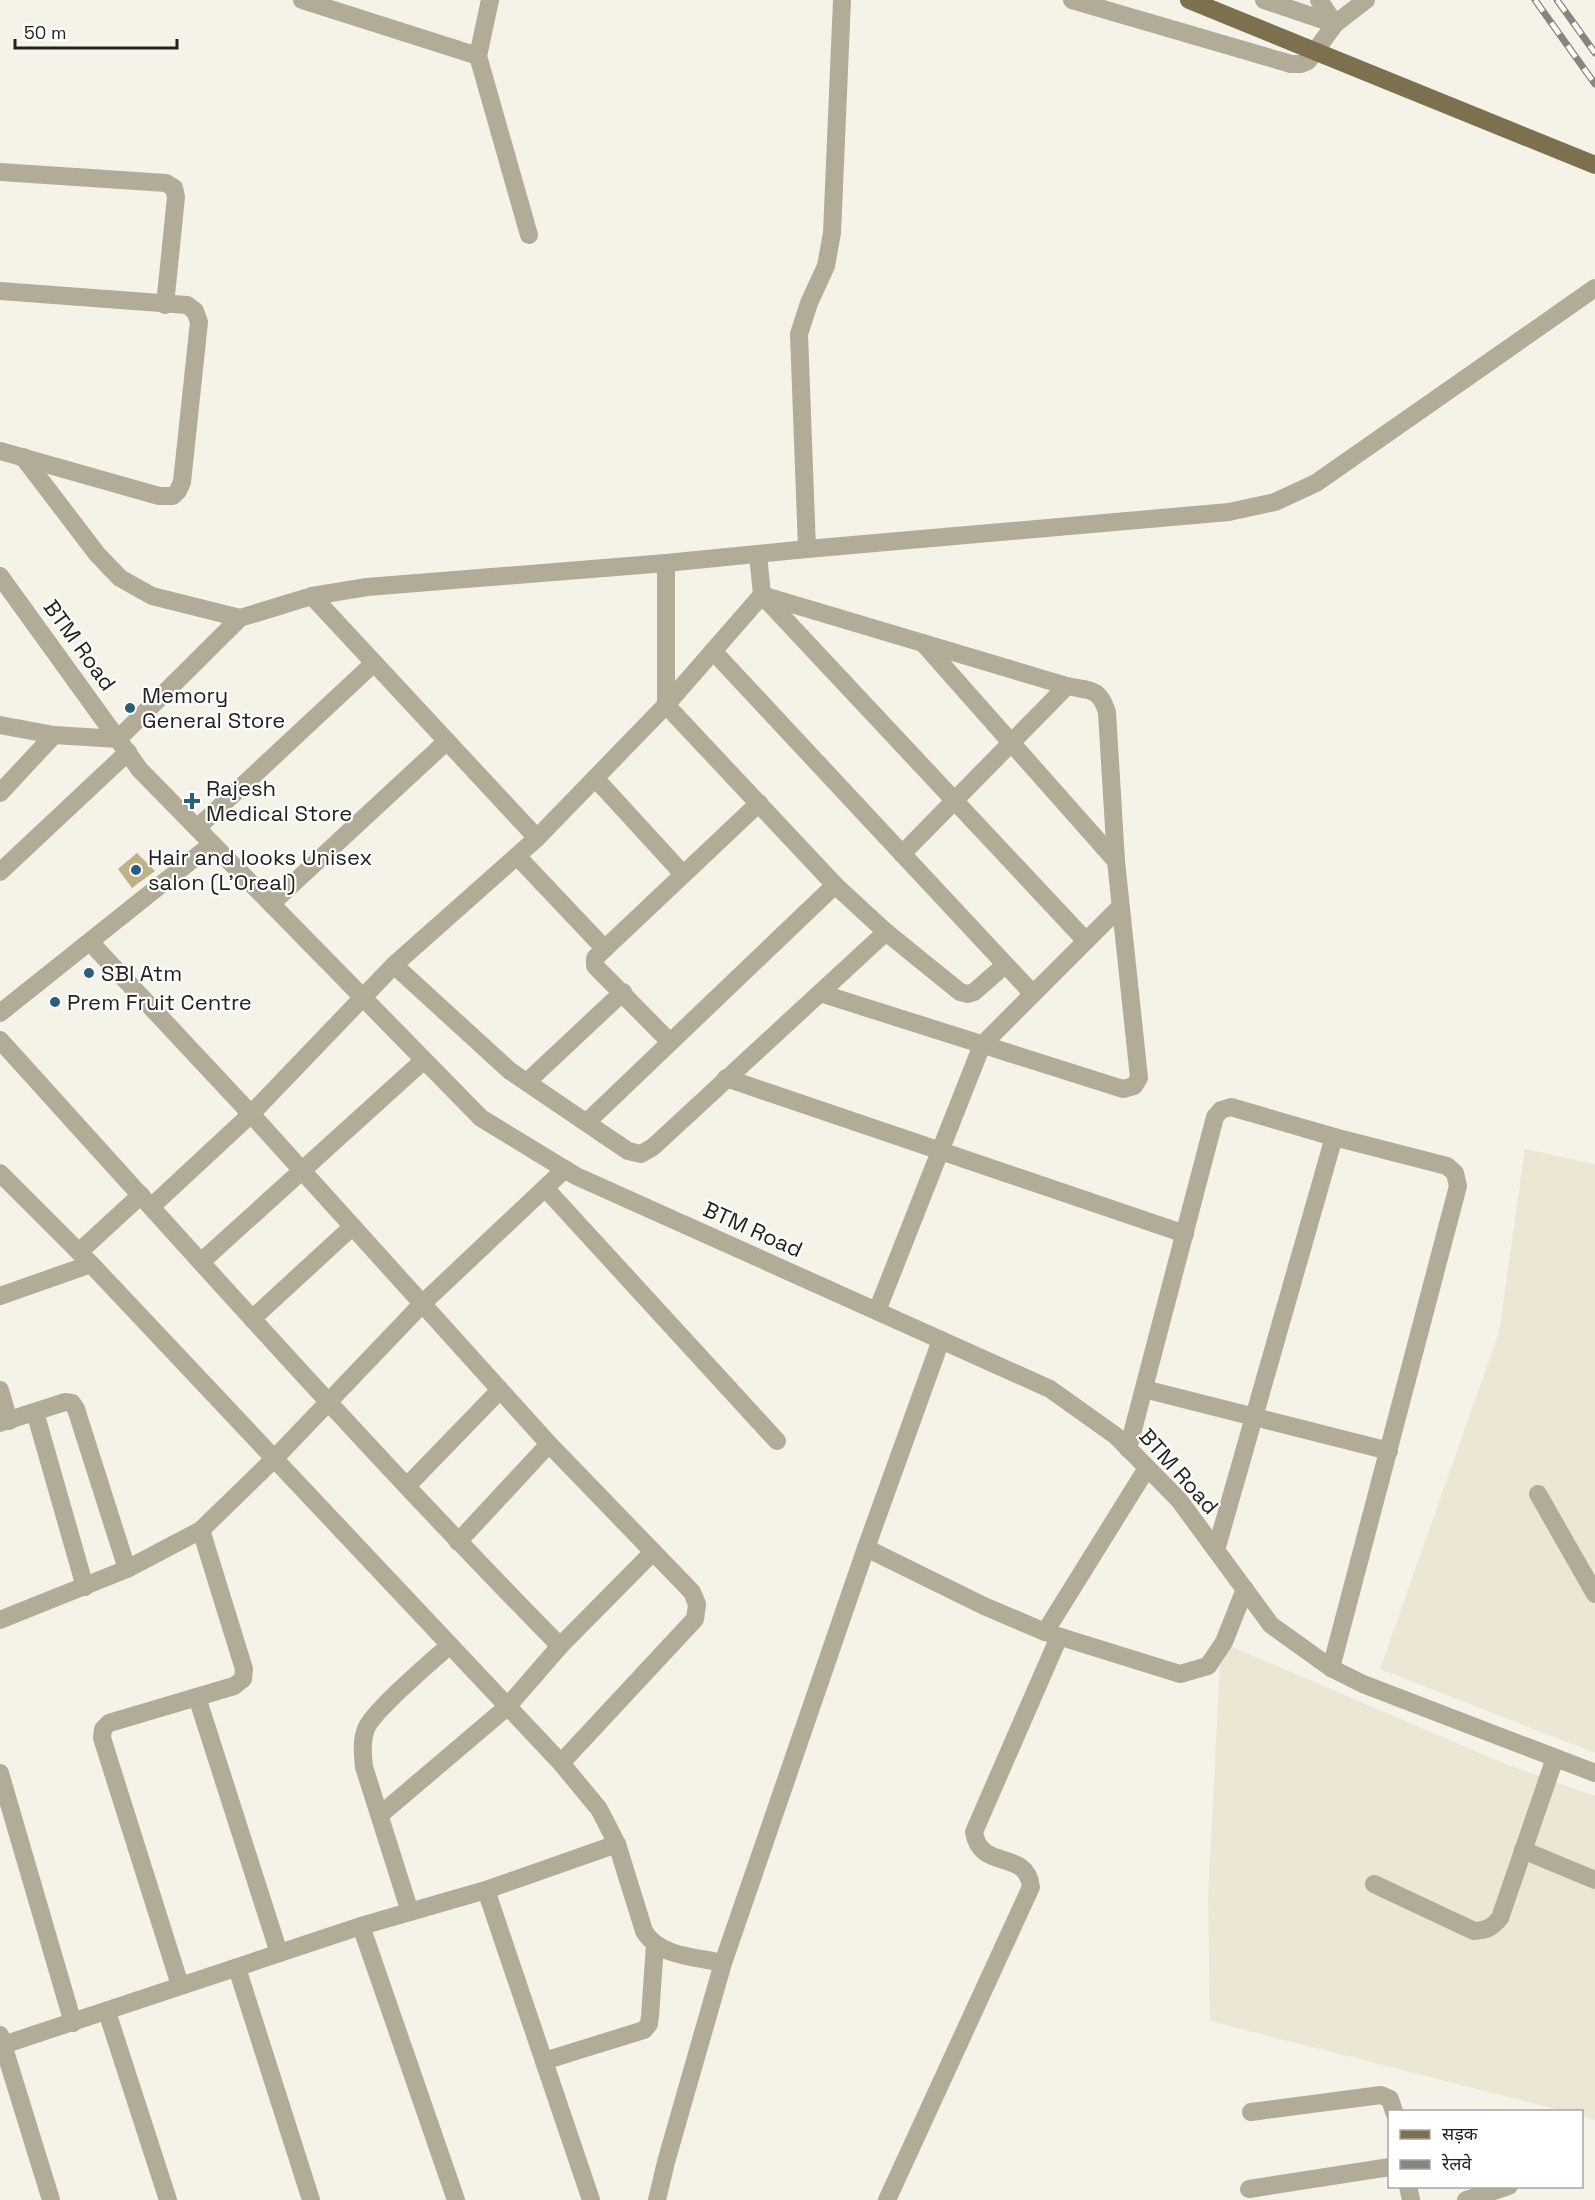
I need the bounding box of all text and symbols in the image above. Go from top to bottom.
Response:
scale bar [15,12,177,50]
text: 50 m [24,21,66,44]
street label: BTM Road [38,594,122,696]
place label: Memory General Store [142,681,285,734]
marker: Memory General Store [123,701,137,715]
place label: Rajesh Medical Store [206,774,352,827]
marker: Rajesh Medical Store [183,792,201,810]
place label: Hair and looks Unisex salon (L'Oreal) [148,843,372,896]
marker: Hair and looks Unisex salon (L'Oreal) [129,863,143,877]
place label: SBI Atm [101,959,182,987]
marker: SBI Atm [82,966,96,980]
place label: Prem Fruit Centre [67,988,252,1016]
marker: Prem Fruit Centre [48,995,62,1009]
street label: BTM Road [699,1195,807,1263]
street label: BTM Road [1133,1422,1225,1520]
legend [1388,2110,1583,2188]
text: सड़क [1442,2122,1479,2145]
text: रेलवे [1441,2152,1473,2175]

